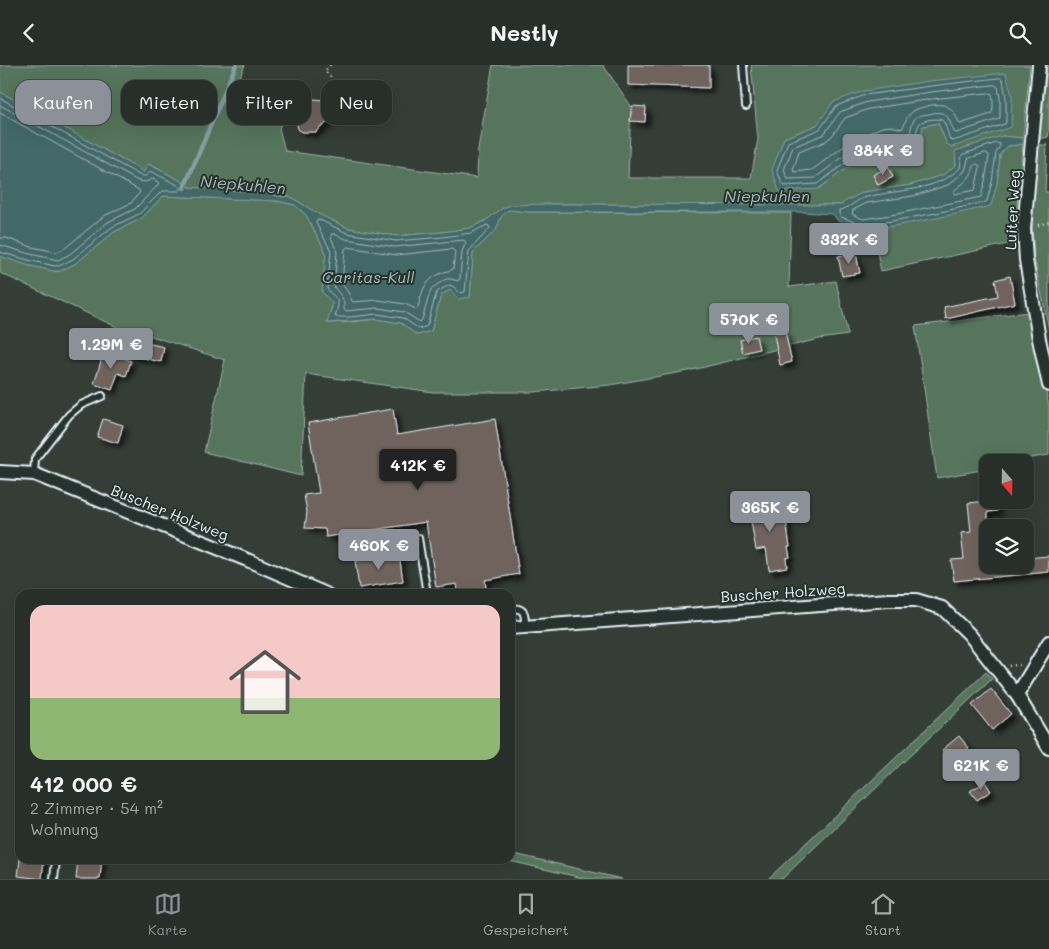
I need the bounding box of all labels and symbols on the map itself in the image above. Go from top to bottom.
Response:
pin: 384K € [842,133,924,176]
street label: Luiter Weg [1000,169,1024,250]
water label: Niepkuhlen [199,170,287,198]
water label: Niepkuhlen [724,185,810,206]
pin: 332K € [808,223,890,265]
water label: Caritas-Kull [322,266,414,287]
pin: 570K € [708,303,790,345]
pin: 1.29M € [65,327,157,370]
pin: 412K € [377,449,459,491]
north arrow [979,454,1034,509]
street label: Buscher Holzweg [108,479,232,545]
pin: 365K € [729,491,811,533]
pin: 460K € [338,529,420,571]
street label: Buscher Holzweg [720,578,846,606]
pin: 621K € [940,749,1022,791]

